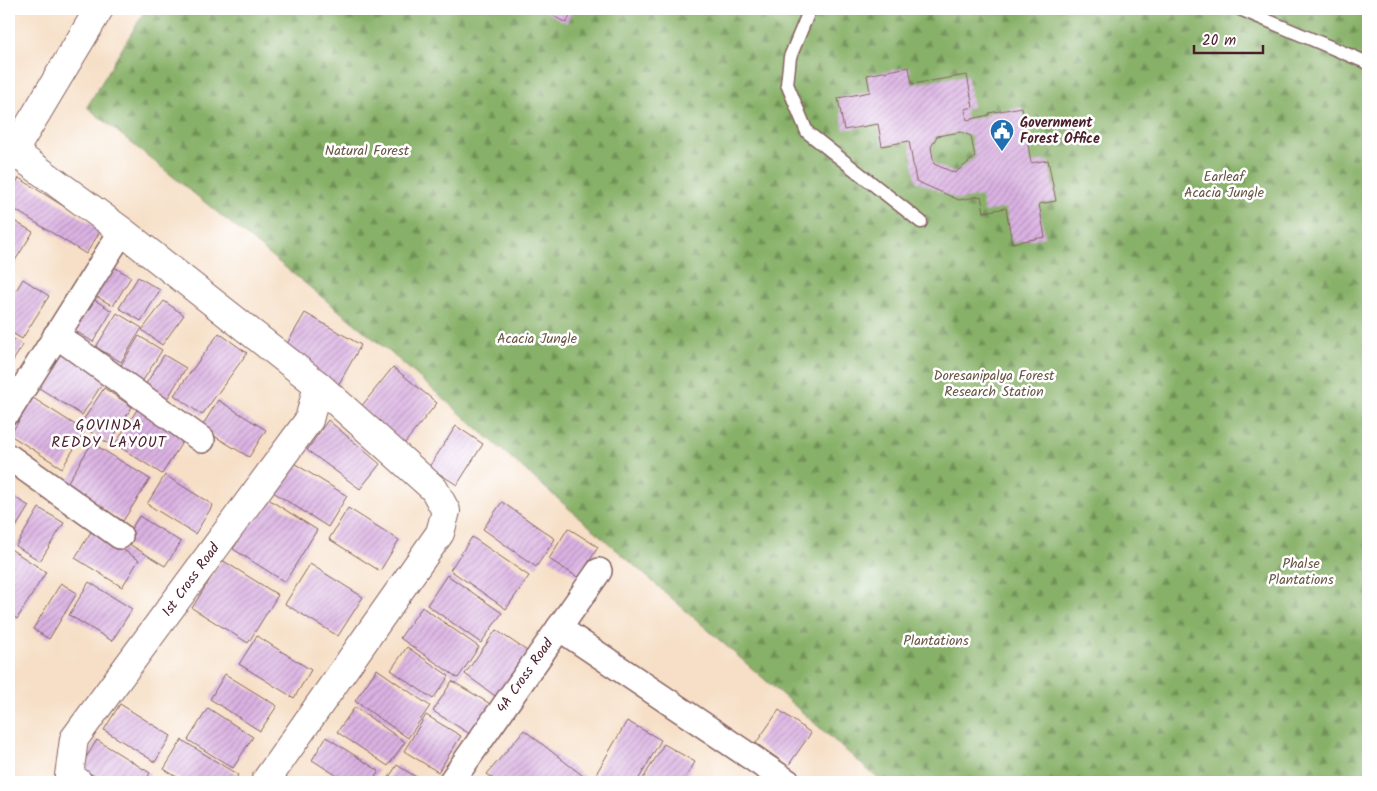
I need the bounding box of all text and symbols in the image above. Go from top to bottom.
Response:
scale bar [1194,22,1263,54]
text: 20 m [1202,29,1236,53]
place label: Government Forest Office [1020,112,1100,150]
public building icon: Government Forest Office [989,118,1015,152]
park label: Natural Forest [325,140,410,162]
park label: Earleaf Acacia Jungle [1184,166,1265,204]
park label: Acacia Jungle [497,328,578,350]
park label: Doresanipalya Forest Research Station [933,365,1055,403]
district label: GOVINDA REDDY LAYOUT [51,414,168,455]
street label: 1st Cross Road [157,538,226,621]
park label: Phalse Plantations [1268,553,1334,591]
park label: Plantations [903,630,969,652]
street label: 4A Cross Road [491,633,559,718]

